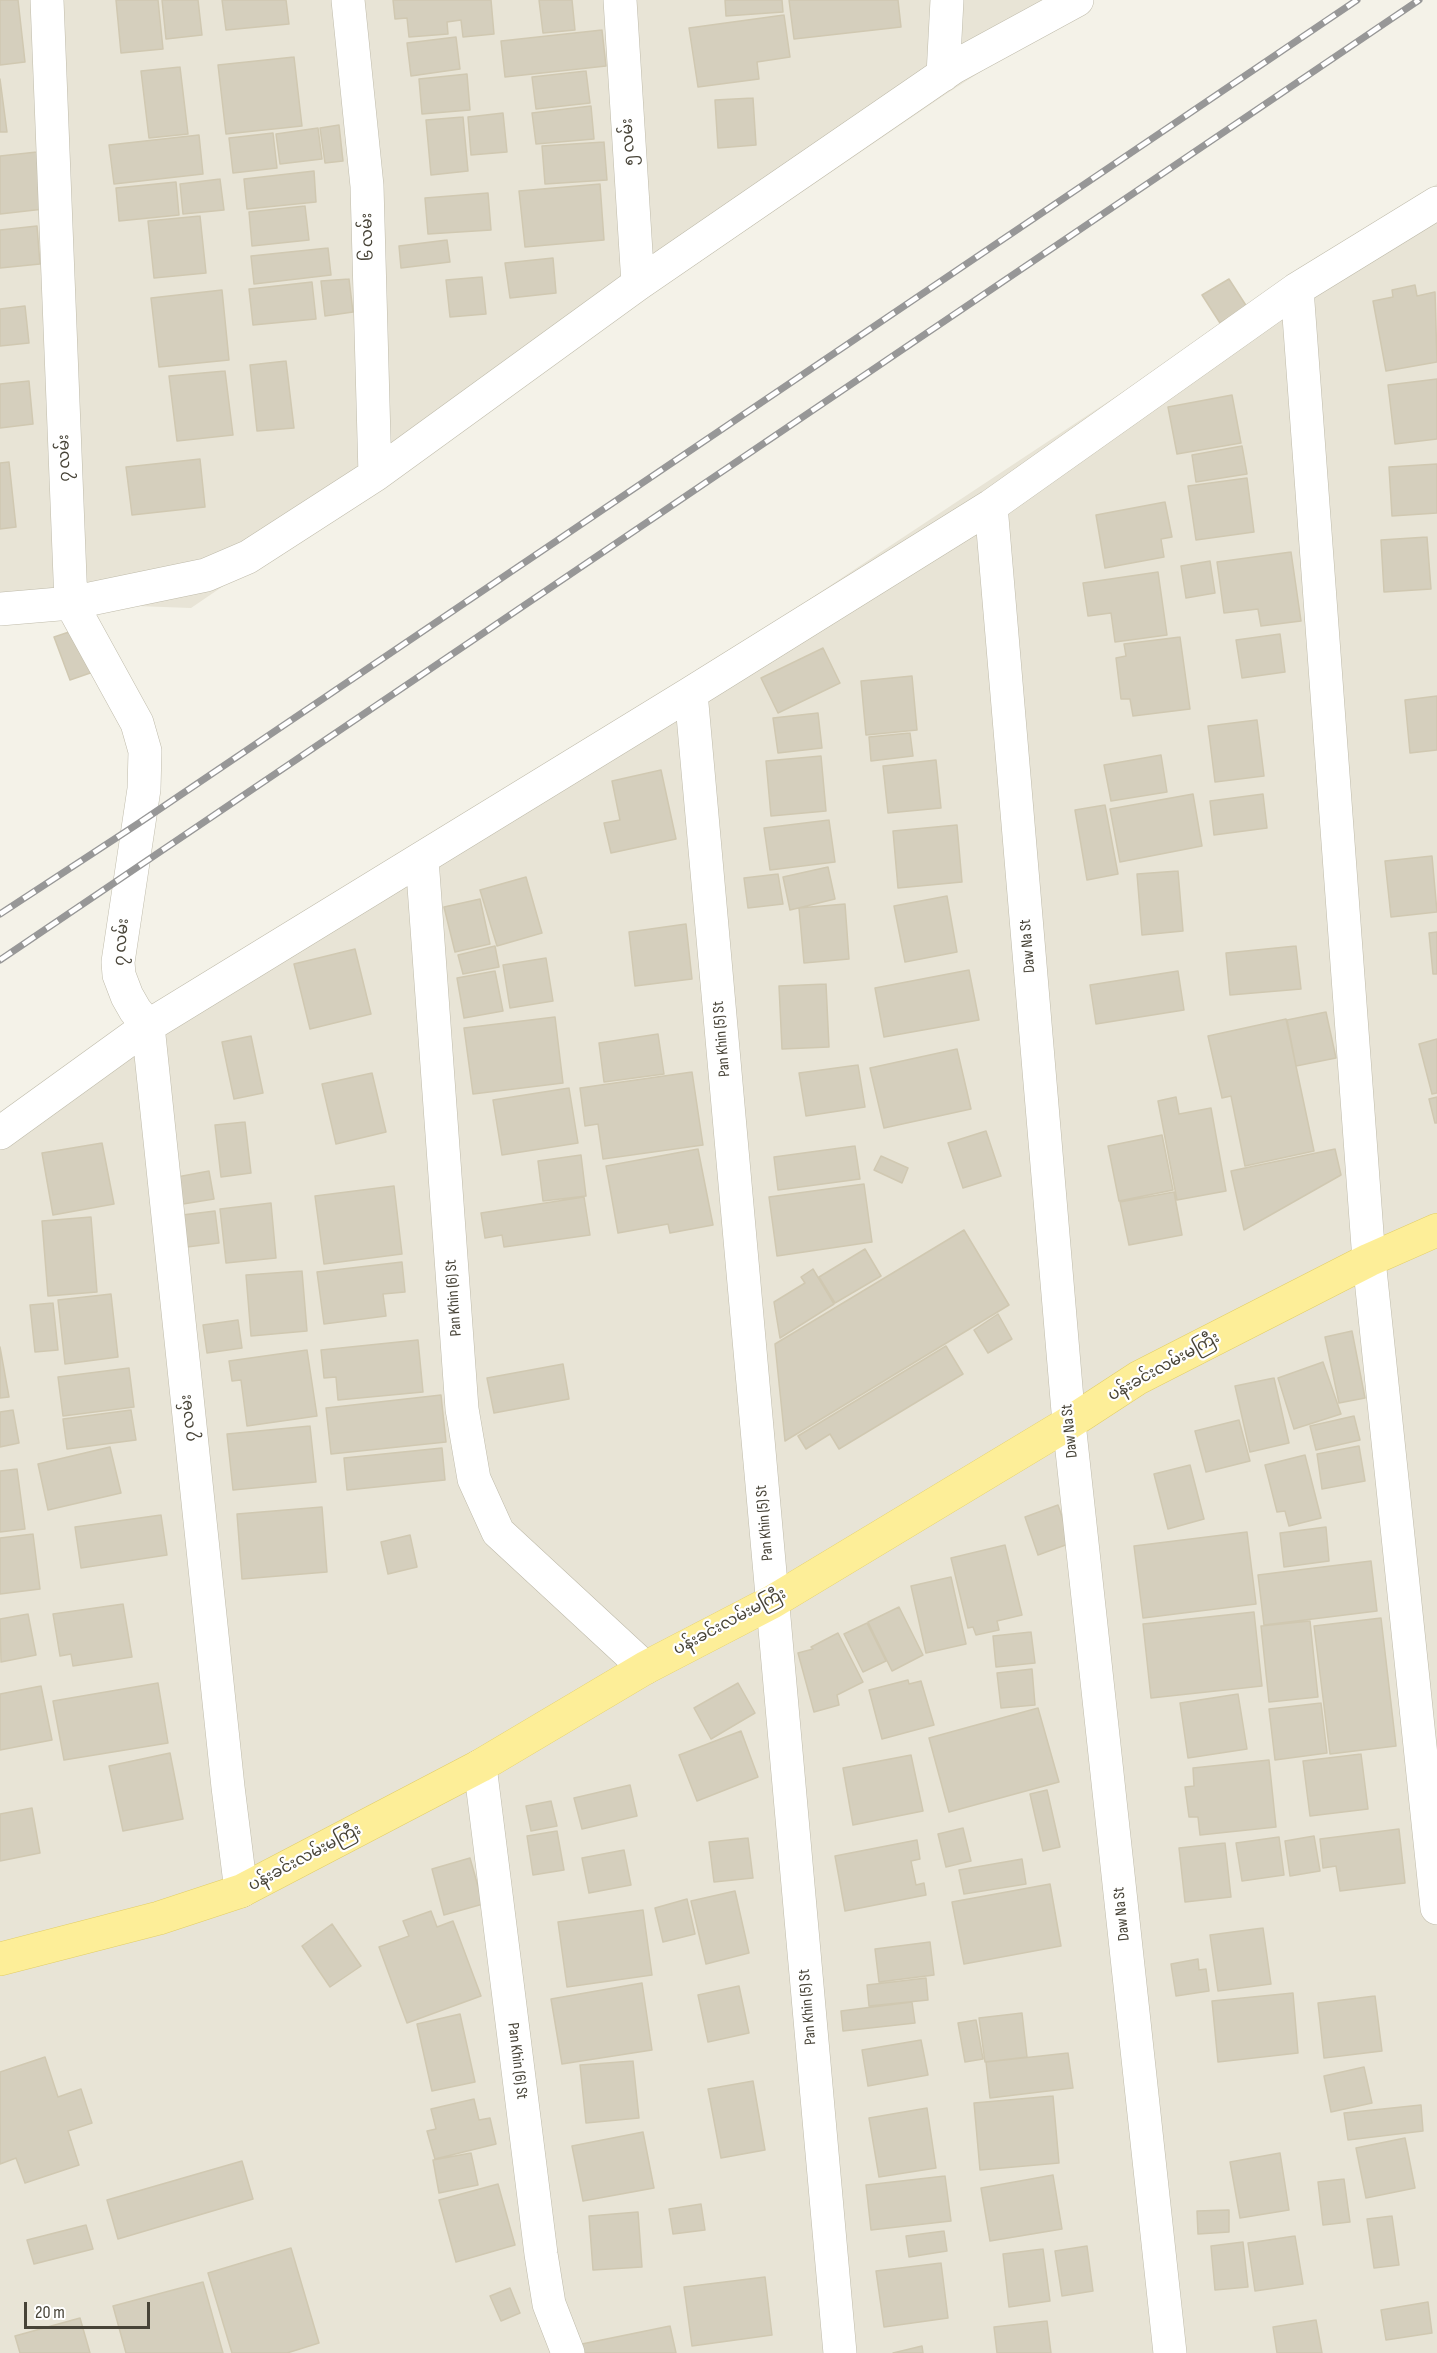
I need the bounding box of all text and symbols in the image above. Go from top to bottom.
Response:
street label: ၅ လမ်း [618,118,640,166]
street label: ၆ လမ်း [358,212,378,262]
street label: ၇ လမ်း [55,434,75,482]
street label: ၇ လမ်း [110,918,134,966]
street label: Daw Na St [1016,918,1040,974]
street label: Pan Khin (5) St [709,1000,735,1078]
street label: Pan Khin (6) St [442,1259,466,1337]
street label: ပန်းခင်းလမ်းမကြီး [1105,1328,1223,1406]
street label: ၇ လမ်း [177,1394,201,1442]
street label: Daw Na St [1058,1403,1082,1459]
street label: Pan Khin (5) St [752,1484,778,1562]
street label: ပန်းခင်းလမ်းမကြီး [670,1584,790,1660]
street label: ပန်းခင်းလမ်းမကြီး [245,1820,365,1896]
street label: Daw Na St [1110,1886,1134,1942]
street label: Pan Khin (5) St [795,1968,821,2046]
street label: Pan Khin (6) St [503,2022,531,2100]
scale bar [27,2290,153,2328]
text: 20 m [35,2302,65,2323]

